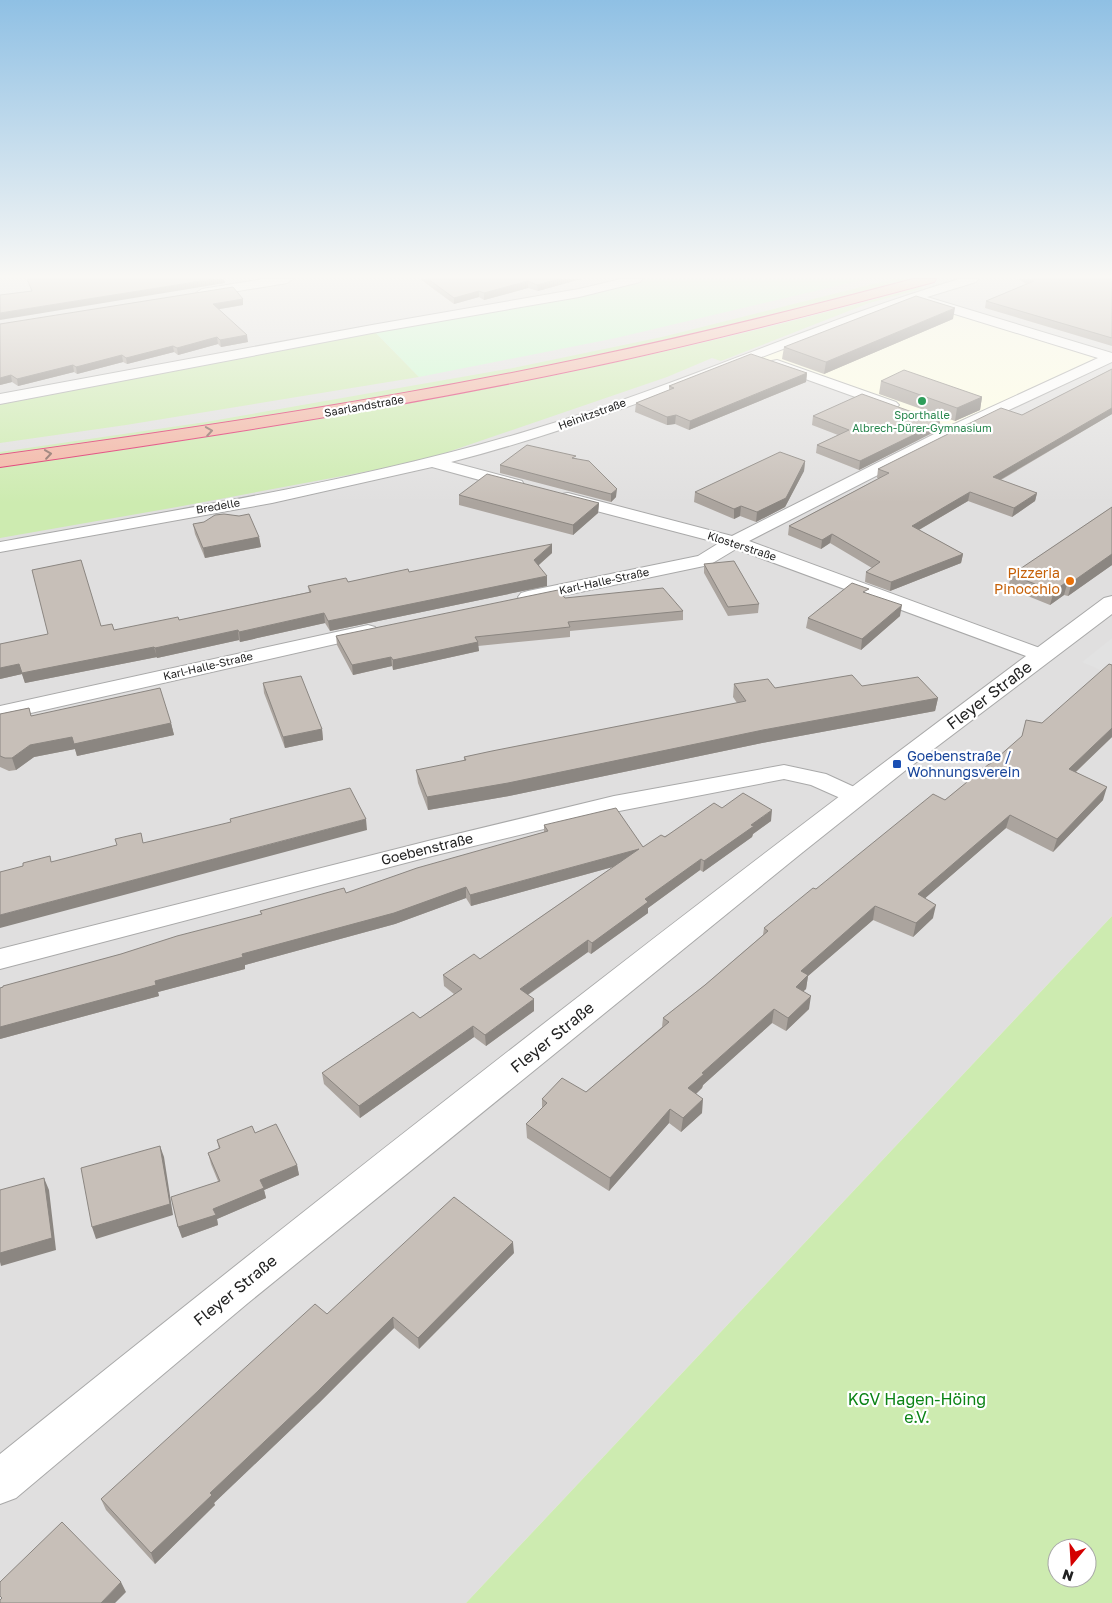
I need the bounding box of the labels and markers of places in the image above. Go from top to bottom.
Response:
marker: Sporthalle Albrech-Dürer-Gymnasium [916,395,928,407]
place label: Sporthalle Albrech-Dürer-Gymnasium [852,408,992,434]
place label: Pizzeria Pinocchio [994,564,1060,597]
marker: Pizzeria Pinocchio [1064,575,1076,587]
place label: Goebenstraße / Wohnungsverein [907,747,1020,780]
marker: Goebenstraße / Wohnungsverein [891,758,903,770]

